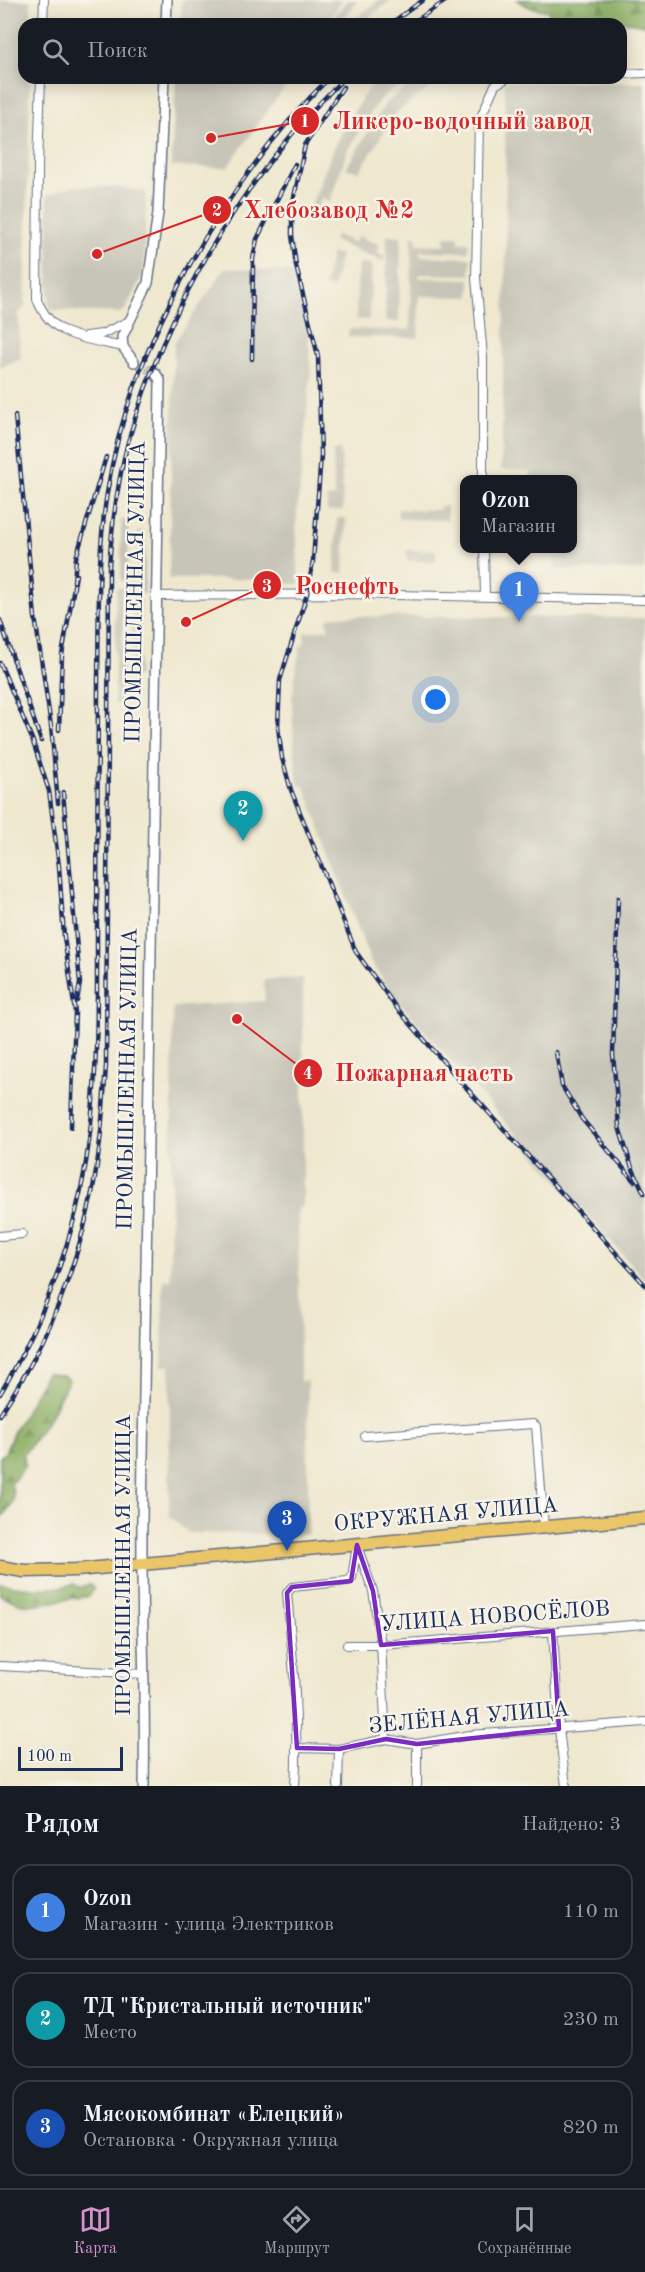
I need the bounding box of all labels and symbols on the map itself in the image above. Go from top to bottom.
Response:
callout: Ликеро-водочный завод [290,100,603,142]
text: Ликеро-водочный завод [332,111,592,135]
text: 1 [300,113,310,131]
callout: Хлебозавод №2 [202,189,427,231]
text: Хлебозавод №2 [244,200,414,224]
text: 2 [212,202,222,220]
street label: ПРОМЫШЛЕННАЯ УЛИЦА [122,441,150,743]
callout: Роснефть [252,564,411,606]
pin: 1 [500,572,538,622]
text: Роснефть [295,576,399,600]
text: 3 [262,578,272,596]
your location [421,685,450,714]
pin: 2 [224,792,262,841]
street label: ПРОМЫШЛЕННАЯ УЛИЦА [114,928,142,1230]
callout: Пожарная часть [293,1052,525,1094]
text: Пожарная часть [335,1063,513,1087]
text: 4 [303,1065,313,1083]
street label: ПРОМЫШЛЕННАЯ УЛИЦА [113,1414,135,1716]
street label: ОКРУЖНАЯ УЛИЦА [333,1494,559,1536]
pin: 3 [268,1502,306,1551]
street label: УЛИЦА НОВОСЁЛОВ [379,1595,611,1636]
street label: ЗЕЛЁНАЯ УЛИЦА [367,1695,571,1738]
scale bar [18,1744,123,1772]

